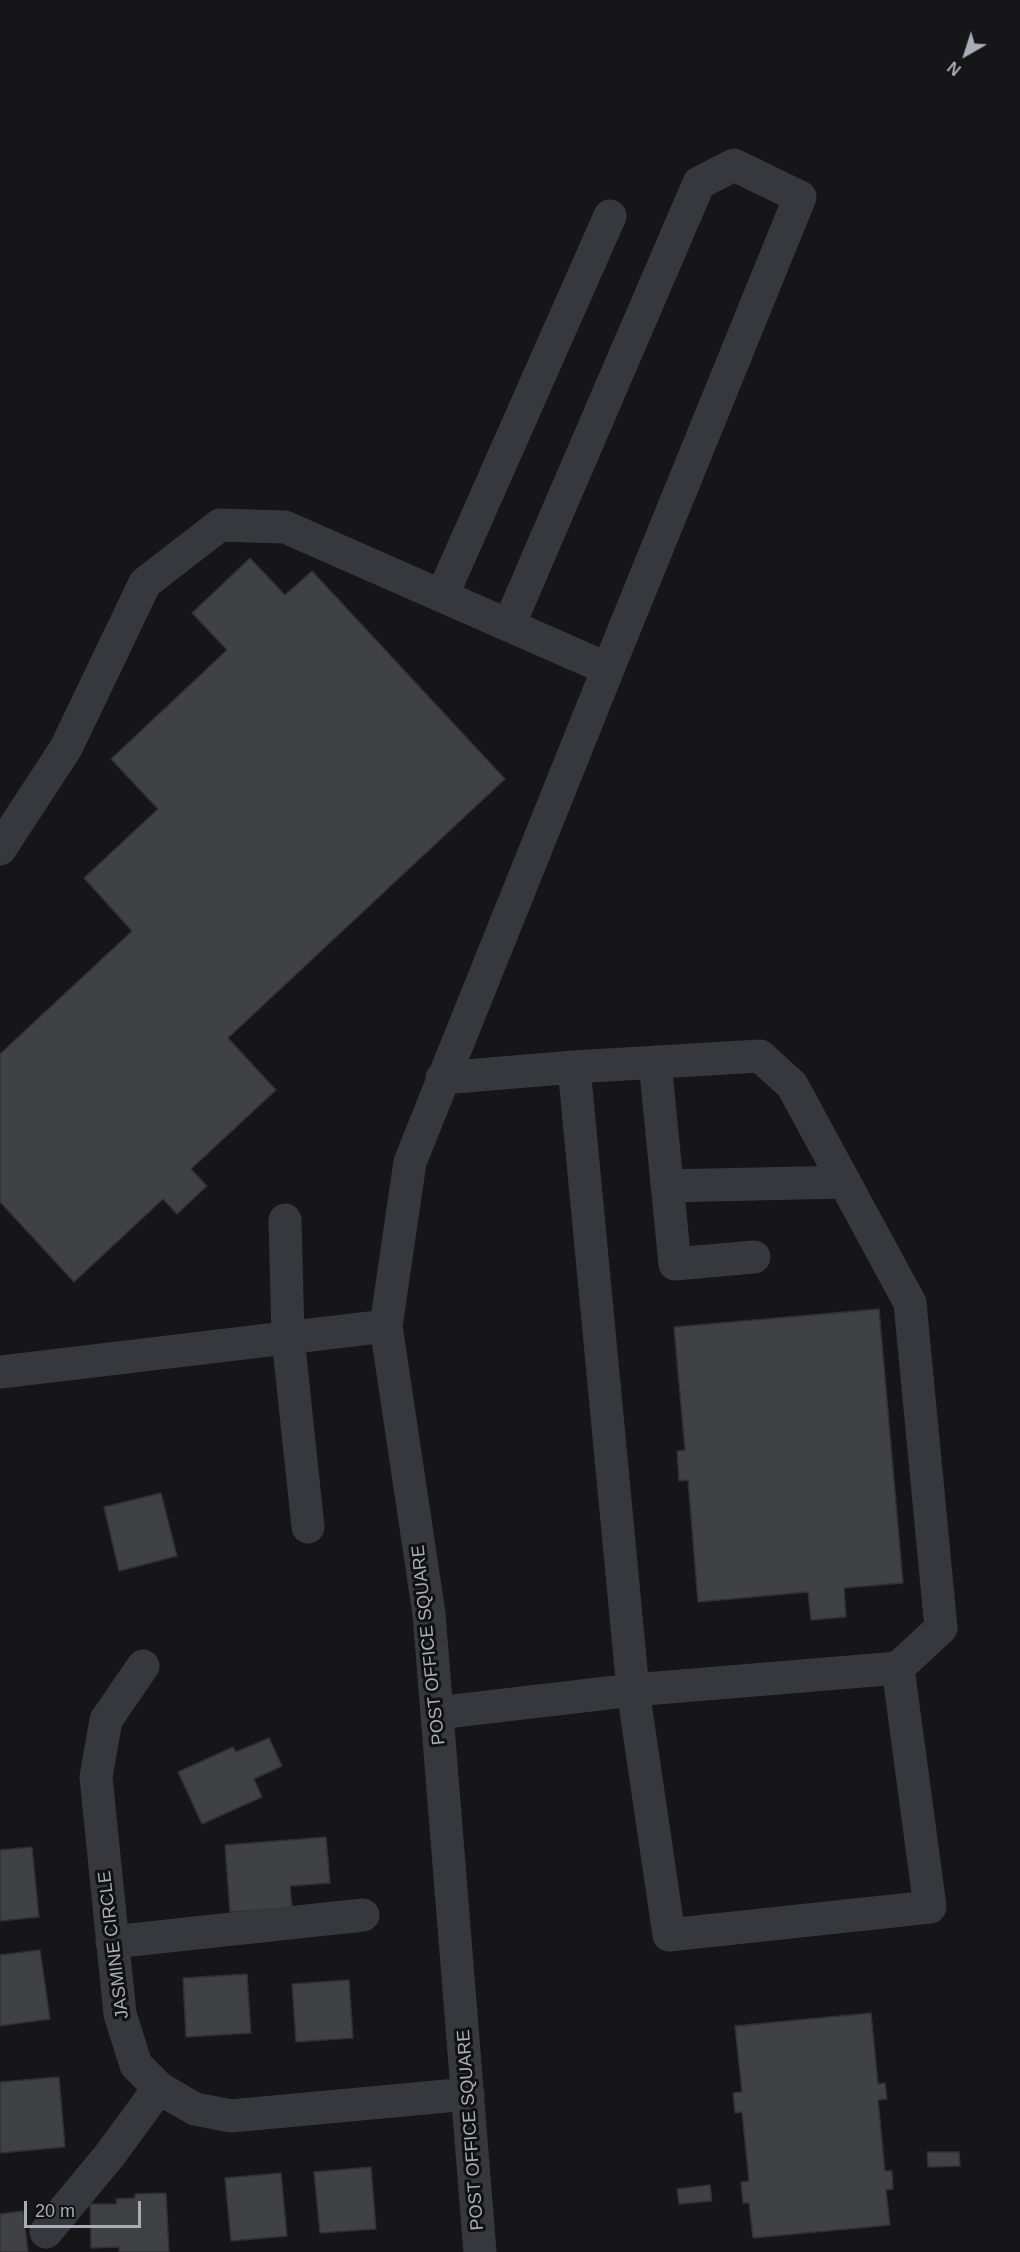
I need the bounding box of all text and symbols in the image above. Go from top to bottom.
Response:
north arrow [936,24,996,84]
text: N [945,58,964,79]
street label: POST OFFICE SQUARE [408,1544,450,1746]
street label: JASMINE CIRCLE [94,1870,134,2020]
street label: POST OFFICE SQUARE [453,2029,489,2231]
scale bar [27,2189,144,2227]
text: 20 m [35,2201,75,2221]

